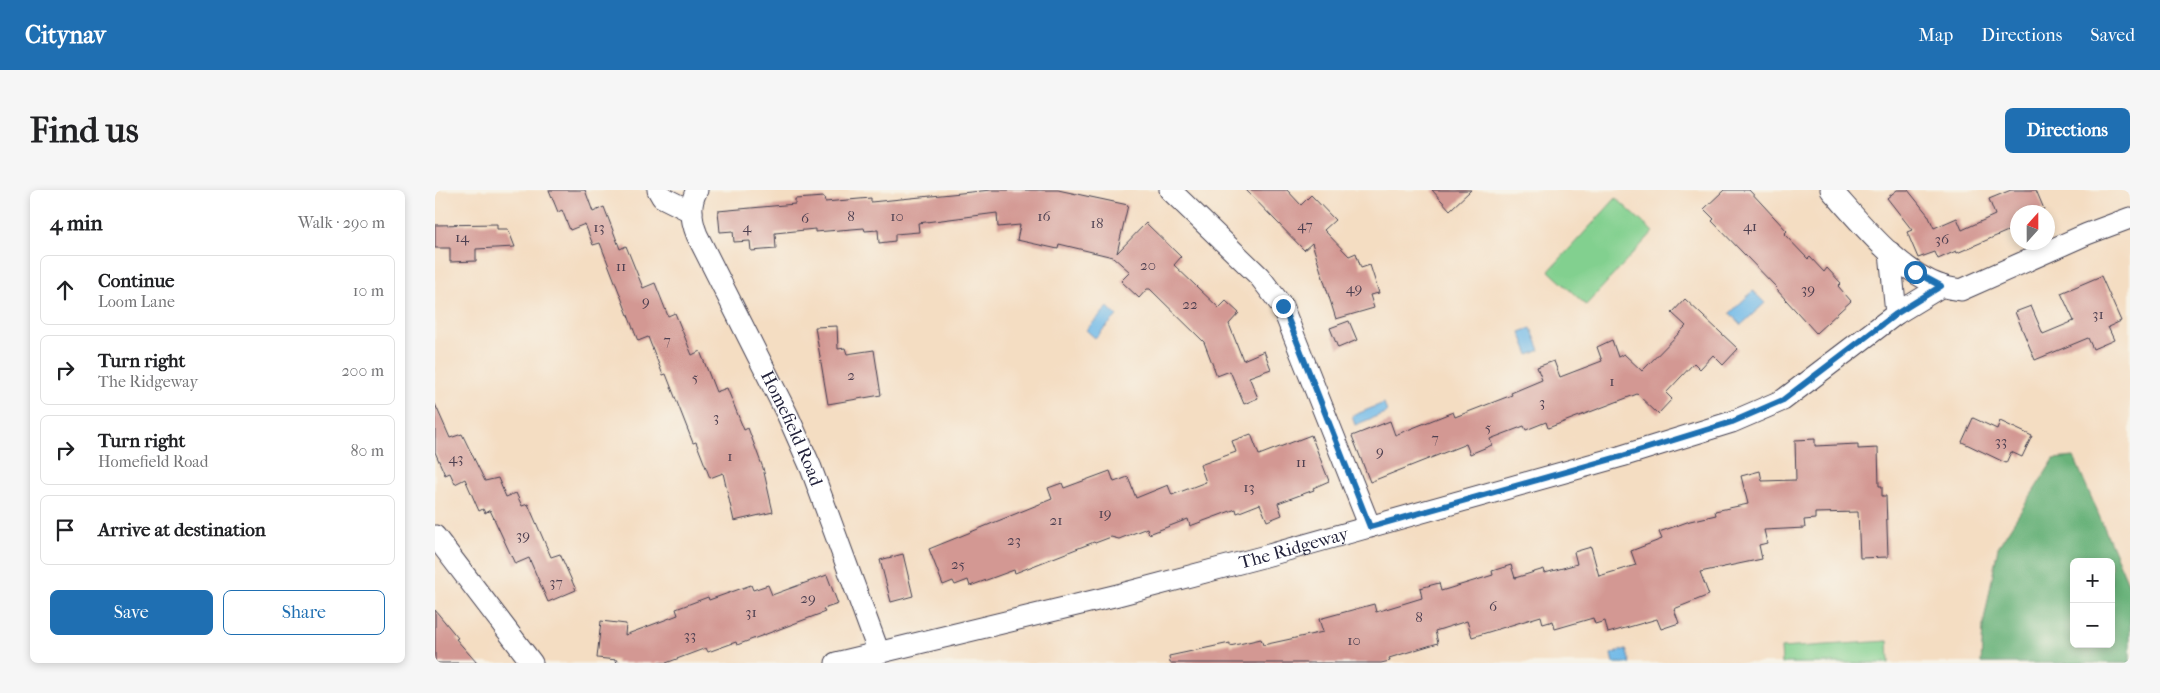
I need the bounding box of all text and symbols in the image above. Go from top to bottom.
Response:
text: Citynav [25,21,106,49]
text: Map [1919,25,1953,46]
text: Directions [1981,25,2062,46]
text: Saved [2090,25,2135,46]
button: Directions [2005,108,2130,153]
text: Find us [30,110,139,151]
north arrow [2010,205,2055,250]
house number: 8 [847,207,855,225]
house number: 10 [890,207,904,225]
house number: 16 [1037,207,1052,225]
house number: 6 [801,209,810,227]
text: 4 min [50,211,103,235]
text: Walk · 290 m [298,213,385,232]
house number: 18 [1091,214,1103,232]
house number: 47 [1297,216,1313,234]
house number: 41 [1743,217,1757,235]
house number: 13 [593,218,605,236]
house number: 4 [743,218,753,236]
house number: 14 [455,228,470,246]
house number: 36 [1935,230,1950,248]
house number: 20 [1140,256,1156,274]
house number: 11 [616,257,626,275]
route start [1904,261,1927,284]
text: Continue [98,270,174,292]
icon: ahead [51,276,79,304]
house number: 49 [1346,279,1362,297]
house number: 39 [1801,280,1815,298]
text: 10 m [353,281,384,300]
text: Loom Lane [98,292,175,311]
house number: 9 [642,292,650,310]
house number: 22 [1182,295,1198,313]
route end [1272,295,1295,318]
house number: 31 [2092,305,2104,323]
house number: 7 [663,331,671,349]
text: Turn right [98,350,185,372]
icon: right [51,356,79,384]
text: 200 m [341,361,384,380]
house number: 2 [847,366,855,384]
street label: Homefield Road [756,367,827,489]
house number: 5 [692,368,698,386]
text: The Ridgeway [98,372,198,391]
house number: 1 [1609,372,1615,390]
house number: 3 [1539,393,1545,411]
house number: 3 [713,408,719,426]
house number: 5 [1485,418,1491,436]
house number: 7 [1431,429,1439,447]
text: Turn right [98,430,185,452]
house number: 33 [1995,432,2007,450]
icon: right [51,436,79,464]
text: 80 m [350,441,384,460]
house number: 9 [1376,442,1384,460]
house number: 1 [727,447,733,465]
house number: 43 [448,449,464,467]
text: Homefield Road [98,452,208,471]
house number: 11 [1296,453,1306,471]
house number: 13 [1243,478,1255,496]
house number: 19 [1098,504,1112,522]
house number: 21 [1049,511,1063,529]
icon: arrive [51,516,79,544]
text: Arrive at destination [98,519,266,541]
street label: The Ridgeway [1237,522,1352,573]
house number: 39 [516,526,530,544]
house number: 23 [1007,531,1021,549]
house number: 25 [951,555,965,573]
map controls [2070,558,2115,648]
button: + [2070,558,2115,603]
house number: 37 [549,573,563,591]
house number: 29 [800,589,816,607]
button: Save [50,590,213,635]
button: Share [223,590,385,635]
house number: 6 [1489,597,1498,615]
house number: 31 [745,603,757,621]
button: − [2070,603,2115,648]
house number: 8 [1415,608,1423,626]
house number: 33 [684,626,696,644]
house number: 10 [1347,631,1361,649]

